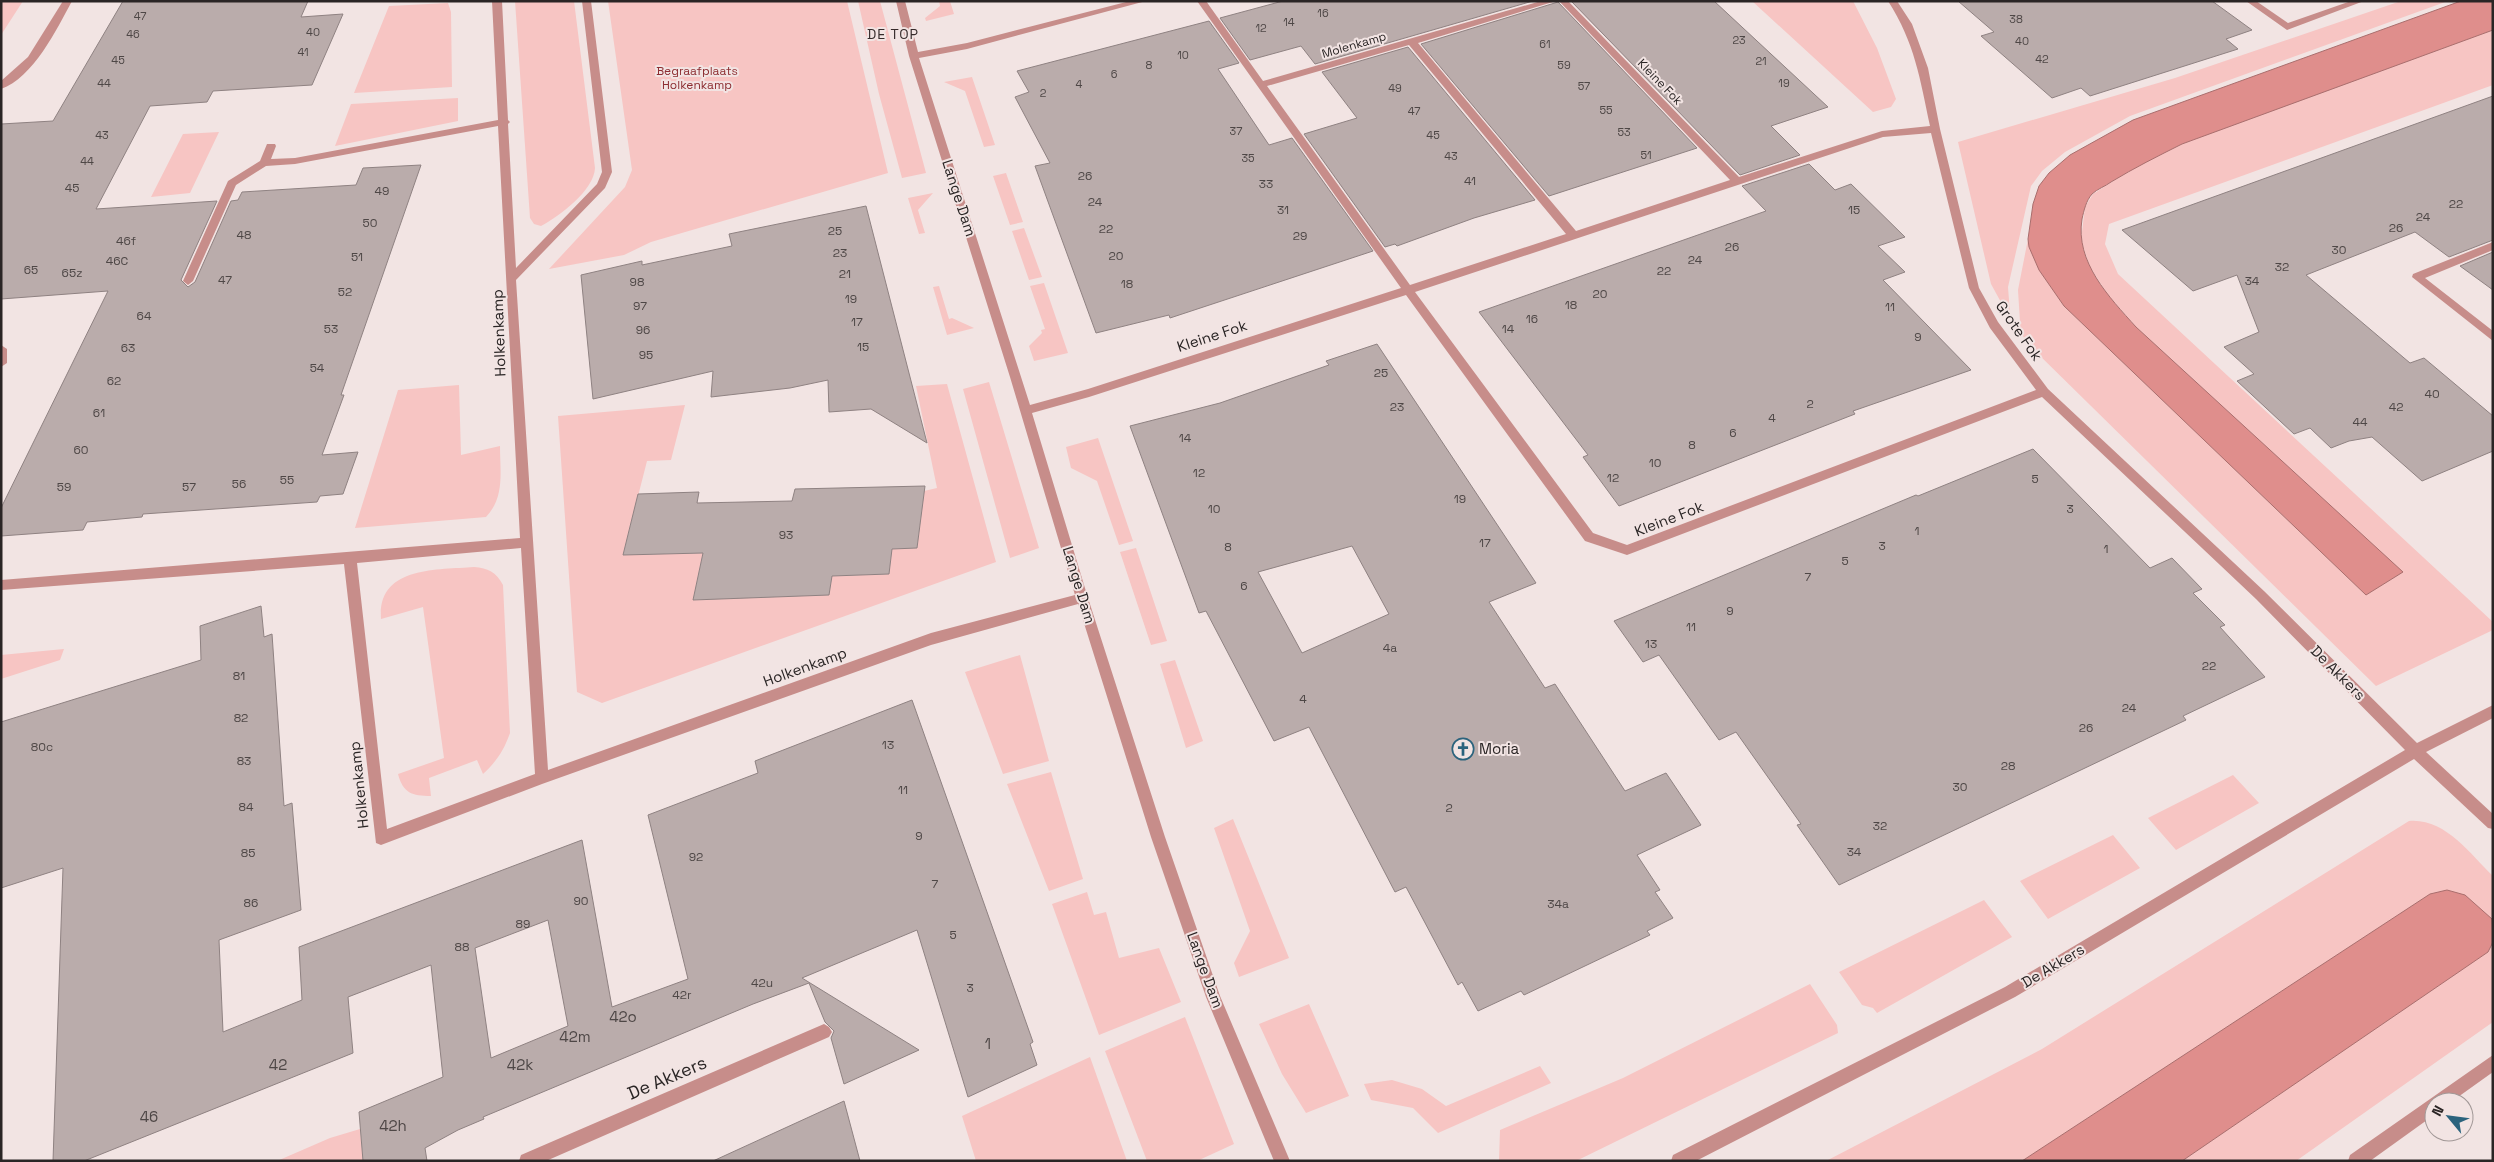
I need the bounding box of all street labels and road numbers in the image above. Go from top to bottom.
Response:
street label: Molenkamp [1320,28,1388,62]
street label: Kleine Fok [1634,56,1686,109]
street label: Lange Dam [938,157,981,239]
street label: Holkenkamp [487,289,510,377]
street label: Grote Fok [1992,297,2047,364]
street label: Kleine Fok [1174,315,1249,356]
street label: Kleine Fok [1631,497,1706,540]
street label: Lange Dam [1059,544,1100,626]
street label: De Akkers [2307,641,2370,704]
street label: Holkenkamp [760,643,849,690]
street label: Holkenkamp [344,740,373,830]
street label: Lange Dam [1183,929,1228,1011]
street label: De Akkers [2018,939,2088,992]
street label: De Akkers [624,1051,710,1105]

